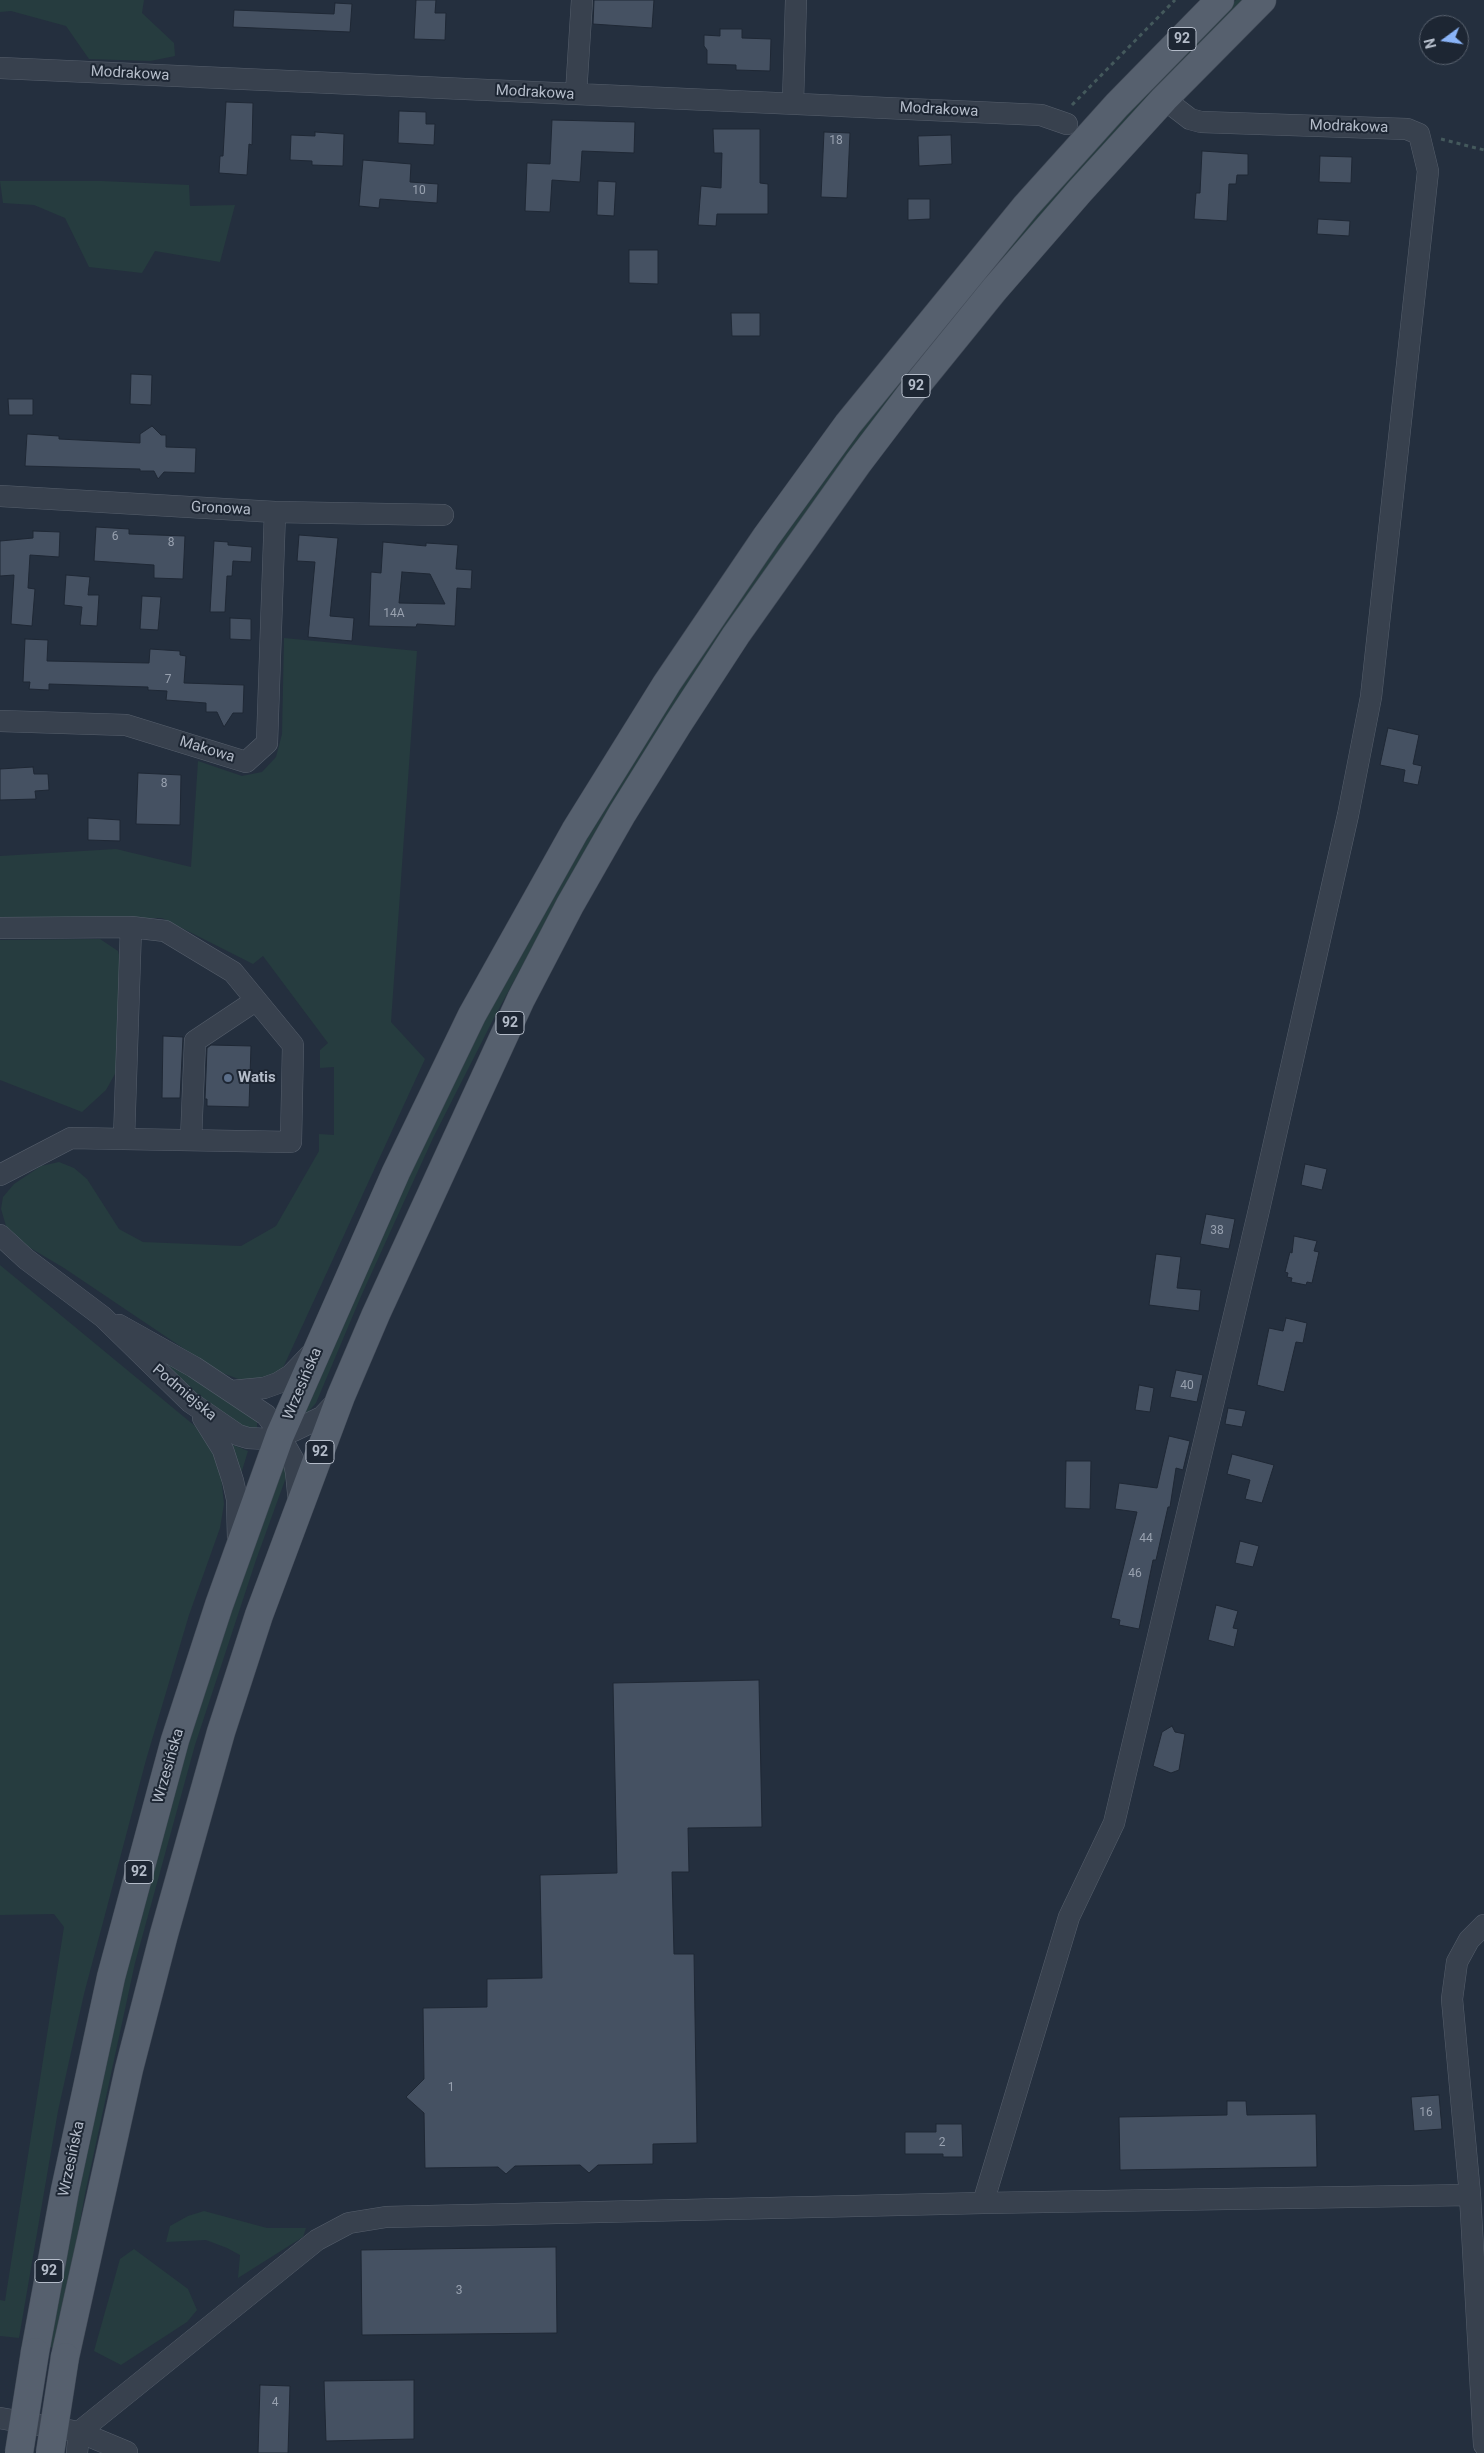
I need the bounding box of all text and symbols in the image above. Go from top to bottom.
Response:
north arrow [1419,15,1469,65]
road number: 92 [1168,28,1196,50]
text: N [1421,37,1439,50]
street label: Modrakowa [90,63,170,85]
street label: Modrakowa [495,82,575,104]
street label: Modrakowa [899,99,979,121]
street label: Modrakowa [1309,117,1389,137]
house number: 18 [829,134,843,148]
house number: 10 [412,184,426,198]
road number: 92 [902,374,930,398]
street label: Gronowa [191,498,251,520]
house number: 6 [112,530,118,544]
house number: 8 [168,536,174,550]
house number: 14A [383,607,405,621]
house number: 7 [165,673,171,687]
street label: Makowa [177,733,237,767]
house number: 8 [161,777,167,791]
road number: 92 [496,1011,524,1034]
place label: Watis [238,1069,276,1087]
marker: Watis [222,1072,234,1084]
house number: 38 [1210,1224,1224,1238]
street label: Wrzesińska [280,1345,326,1423]
street label: Podmiejska [148,1361,220,1425]
house number: 40 [1180,1379,1194,1393]
road number: 92 [306,1440,334,1464]
house number: 44 [1139,1532,1153,1546]
house number: 46 [1128,1567,1142,1581]
street label: Wrzesińska [150,1727,188,1805]
road number: 92 [125,1860,153,1884]
house number: 1 [448,2081,454,2095]
house number: 16 [1419,2106,1433,2120]
street label: Wrzesińska [55,2120,89,2198]
house number: 2 [939,2136,945,2150]
road number: 92 [35,2260,63,2282]
house number: 3 [456,2284,462,2298]
house number: 4 [272,2396,278,2410]

